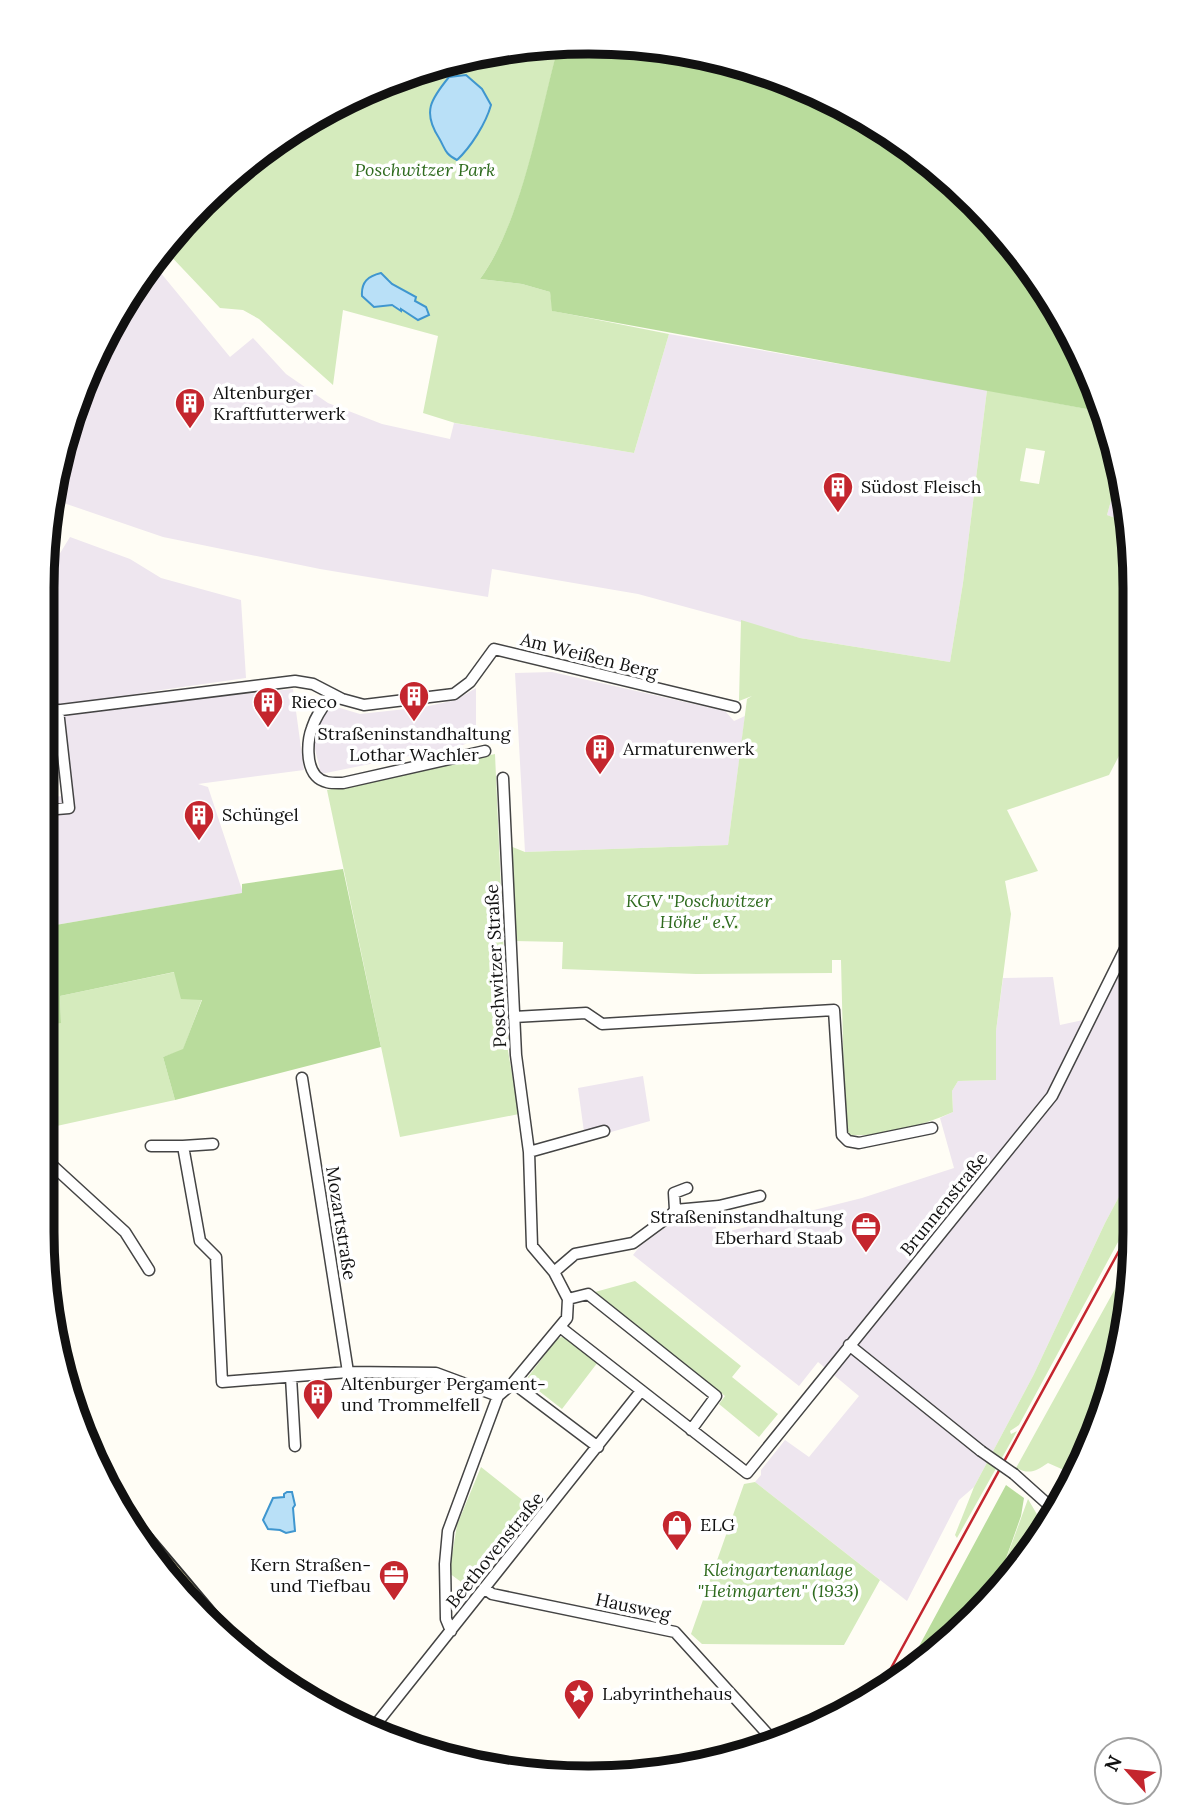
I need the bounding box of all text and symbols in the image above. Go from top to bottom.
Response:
park label: Poschwitzer Park [355,158,495,181]
place label: Altenburger Kraftfutterwerk [212,381,346,425]
building icon: Altenburger Kraftfutterwerk [173,386,207,430]
building icon: Südost Fleisch [821,470,855,514]
place label: Südost Fleisch [861,475,982,498]
street label: Am Weißen Berg [517,627,661,684]
building icon: Straßeninstandhaltung Lothar Wachler [397,679,431,723]
building icon: Rieco [251,685,285,729]
place label: Rieco [291,690,337,713]
place label: Straßeninstandhaltung Lothar Wachler [318,722,511,766]
building icon: Armaturenwerk [583,732,617,776]
place label: Armaturenwerk [622,737,755,760]
building icon: Schüngel [182,798,216,842]
place label: Schüngel [222,803,299,826]
street label: Poschwitzer Straße [480,883,511,1049]
park label: KGV "Poschwitzer Höhe" e.V. [626,889,773,933]
street label: Brunnenstraße [895,1147,992,1260]
street label: Mozartstraße [321,1165,362,1282]
place label: Straßeninstandhaltung Eberhard Staab [650,1205,844,1249]
office icon: Straßeninstandhaltung Eberhard Staab [849,1210,883,1254]
place label: Altenburger Pergament- und Trommelfell [340,1372,546,1416]
building icon: Altenburger Pergament- und Trommelfell [301,1377,335,1421]
street label: Beethovenstraße [441,1487,549,1612]
shop icon: ELG [660,1508,694,1552]
place label: ELG [700,1513,735,1536]
place label: Kern Straßen- und Tiefbau [250,1553,371,1597]
office icon: Kern Straßen- und Tiefbau [377,1558,411,1602]
park label: Kleingartenanlage "Heimgarten" (1933) [697,1558,859,1602]
street label: Hausweg [594,1587,674,1626]
place icon: Labyrinthehaus [562,1677,596,1721]
place label: Labyrinthehaus [602,1682,732,1705]
north arrow [1093,1736,1163,1806]
text: N [1099,1751,1127,1775]

